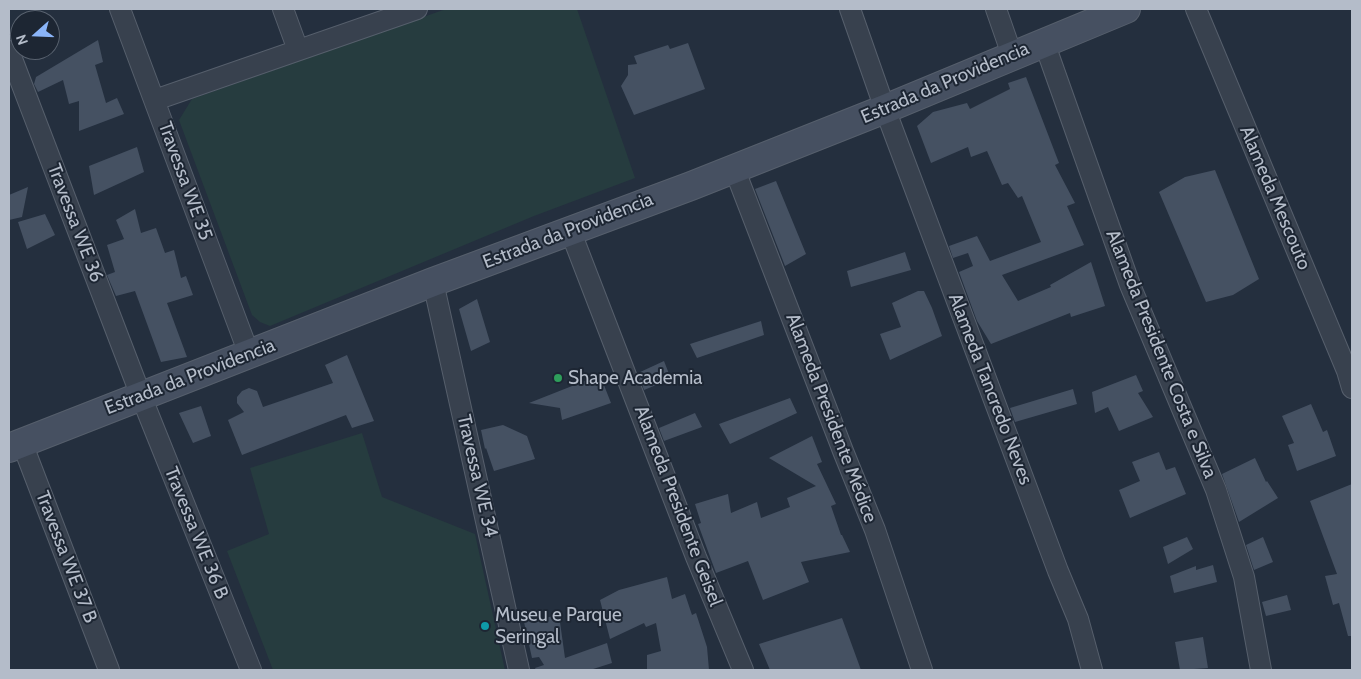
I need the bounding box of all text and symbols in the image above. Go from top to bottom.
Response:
north arrow [10,10,60,60]
text: N [12,32,32,48]
street label: Estrada da Providencia [858,37,1032,129]
street label: Travessa WE 35 [153,119,217,243]
street label: Alameda Mescouto [1234,123,1316,273]
street label: Travessa WE 36 [42,161,108,285]
street label: Estrada da Providencia [480,188,656,274]
street label: Alameda Presidente Costa e Silva [1101,226,1221,482]
street label: Alameda Tancredo Neves [943,290,1037,488]
street label: Alameda Presidente Médice [781,310,881,526]
street label: Estrada da Providencia [102,334,278,420]
place label: Shape Academia [568,367,702,389]
marker: Shape Academia [552,372,564,384]
street label: Alameda Presidente Geisel [629,402,727,610]
street label: Travessa WE 34 [452,412,502,540]
street label: Travessa WE 36 B [159,464,233,602]
street label: Travessa WE 37 B [30,488,102,626]
place label: Museu e Parque Seringal [495,604,622,648]
marker: Museu e Parque Seringal [479,620,491,632]

